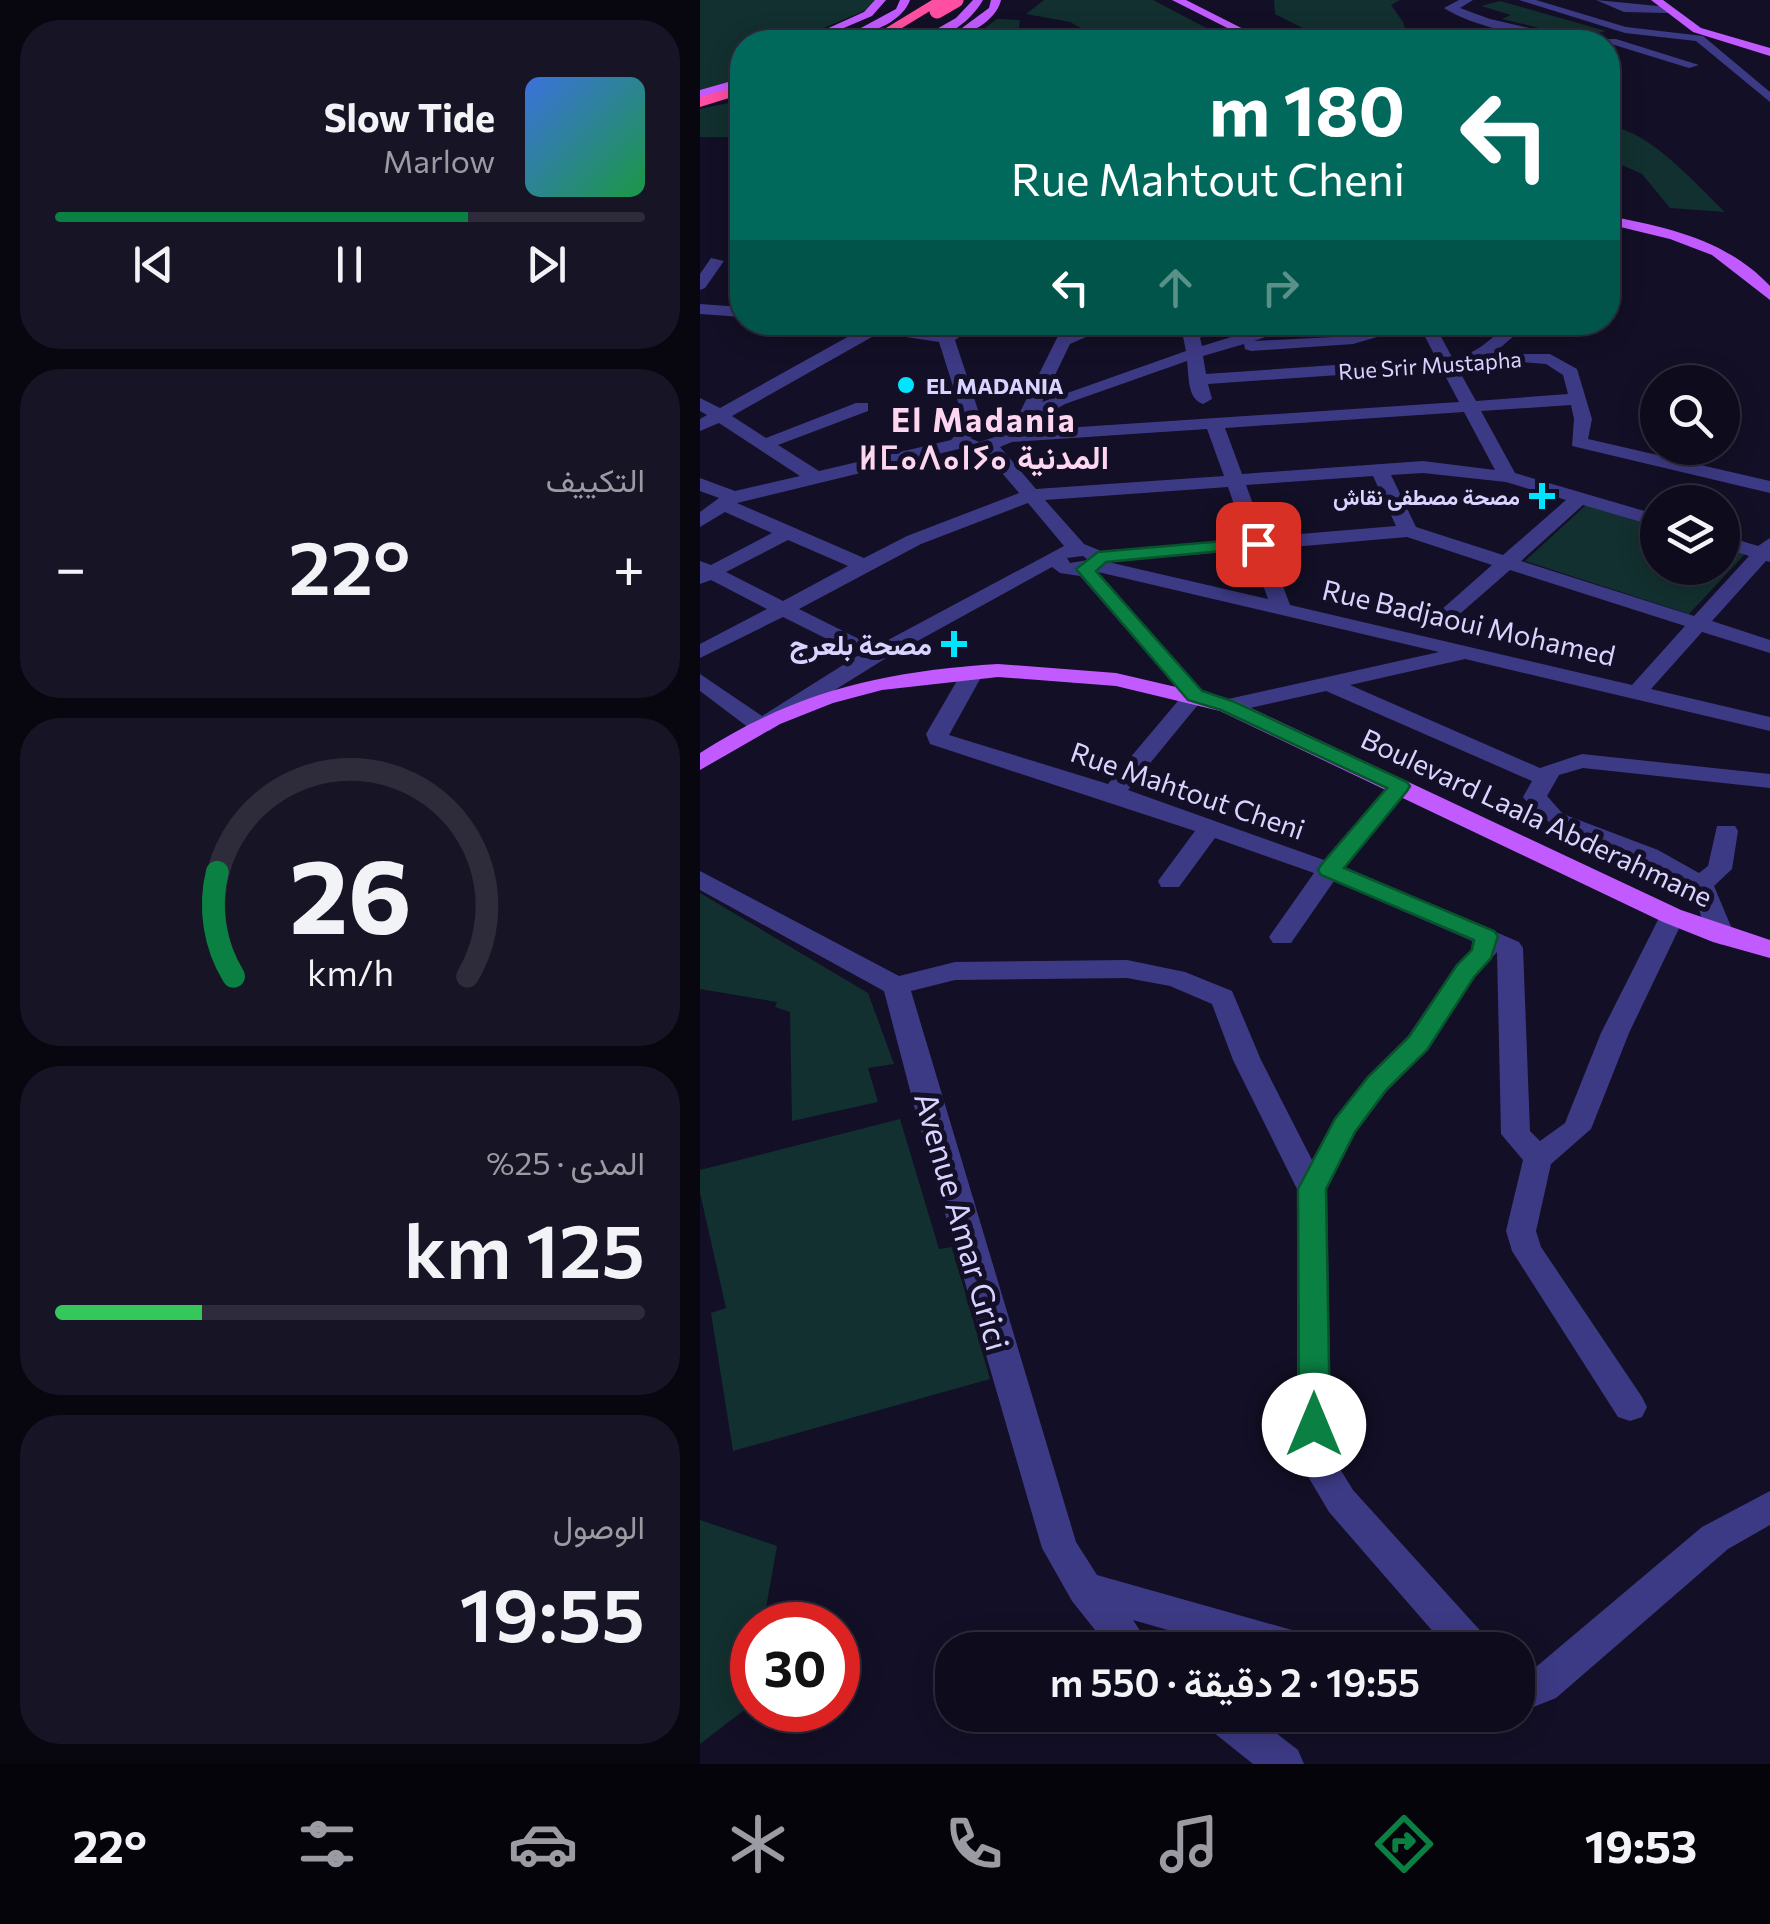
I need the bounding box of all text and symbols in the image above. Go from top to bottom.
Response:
text: 180 m [1209,65,1405,150]
icon: left [1440,70,1570,200]
text: Slow Tide [324,93,495,140]
text: Marlow [383,140,495,180]
text: Rue Mahtout Cheni [1011,150,1405,205]
icon: previous [126,237,181,292]
icon: pause [322,237,377,292]
icon: next [519,237,574,292]
icon: left [1043,260,1098,315]
icon: ahead [1148,260,1203,315]
icon: right [1253,260,1308,315]
street label: Rue Srir Mustapha [1337,345,1523,385]
map controls [1640,365,1740,585]
button: search [1640,365,1740,465]
place label: EL MADANIA [926,372,1064,399]
marker: EL MADANIA [895,374,917,396]
district label: El Madania ⵍⵎⴰⴷⴰⵏⵢⴰ المدنية [859,399,1109,477]
text: التكييف [546,459,645,499]
place label: مصحة مصطفى نقاش [1333,483,1520,511]
marker: مصحة مصطفى نقاش [1529,483,1555,509]
button: layers [1640,485,1740,585]
pin [1216,502,1301,587]
icon: arrive [1231,517,1286,572]
text: 22° [288,519,410,610]
text: − [55,532,86,599]
text: + [613,532,645,599]
street label: Rue Badjaoui Mohamed [1319,572,1619,672]
place label: مصحة بلعرج [790,627,932,664]
marker: مصحة بلعرج [941,631,967,657]
street label: Boulevard Laala Abderahmane [1356,721,1718,913]
street label: Rue Mahtout Cheni [1066,734,1310,846]
text: 26 [289,828,411,955]
text: km/h [307,950,393,993]
street label: Avenue Amar Grici [907,1087,1019,1355]
text: المدى · 25% [486,1142,645,1182]
text: 125 km [404,1202,645,1293]
position arrow [1262,1373,1366,1477]
text: الوصول [553,1506,645,1546]
text: 19:55 [460,1566,645,1657]
speed limit sign: 30 [730,1602,860,1732]
text: 19:55 · 2 دقيقة · 550 m [1050,1658,1420,1705]
icon: filters [292,1809,362,1879]
icon: car [508,1809,578,1879]
icon: climate [723,1809,793,1879]
icon: phone [939,1809,1009,1879]
icon: music [1154,1809,1224,1879]
icon: directions [1369,1809,1439,1879]
text: 22° [73,1817,147,1872]
text: 19:53 [1585,1817,1697,1872]

